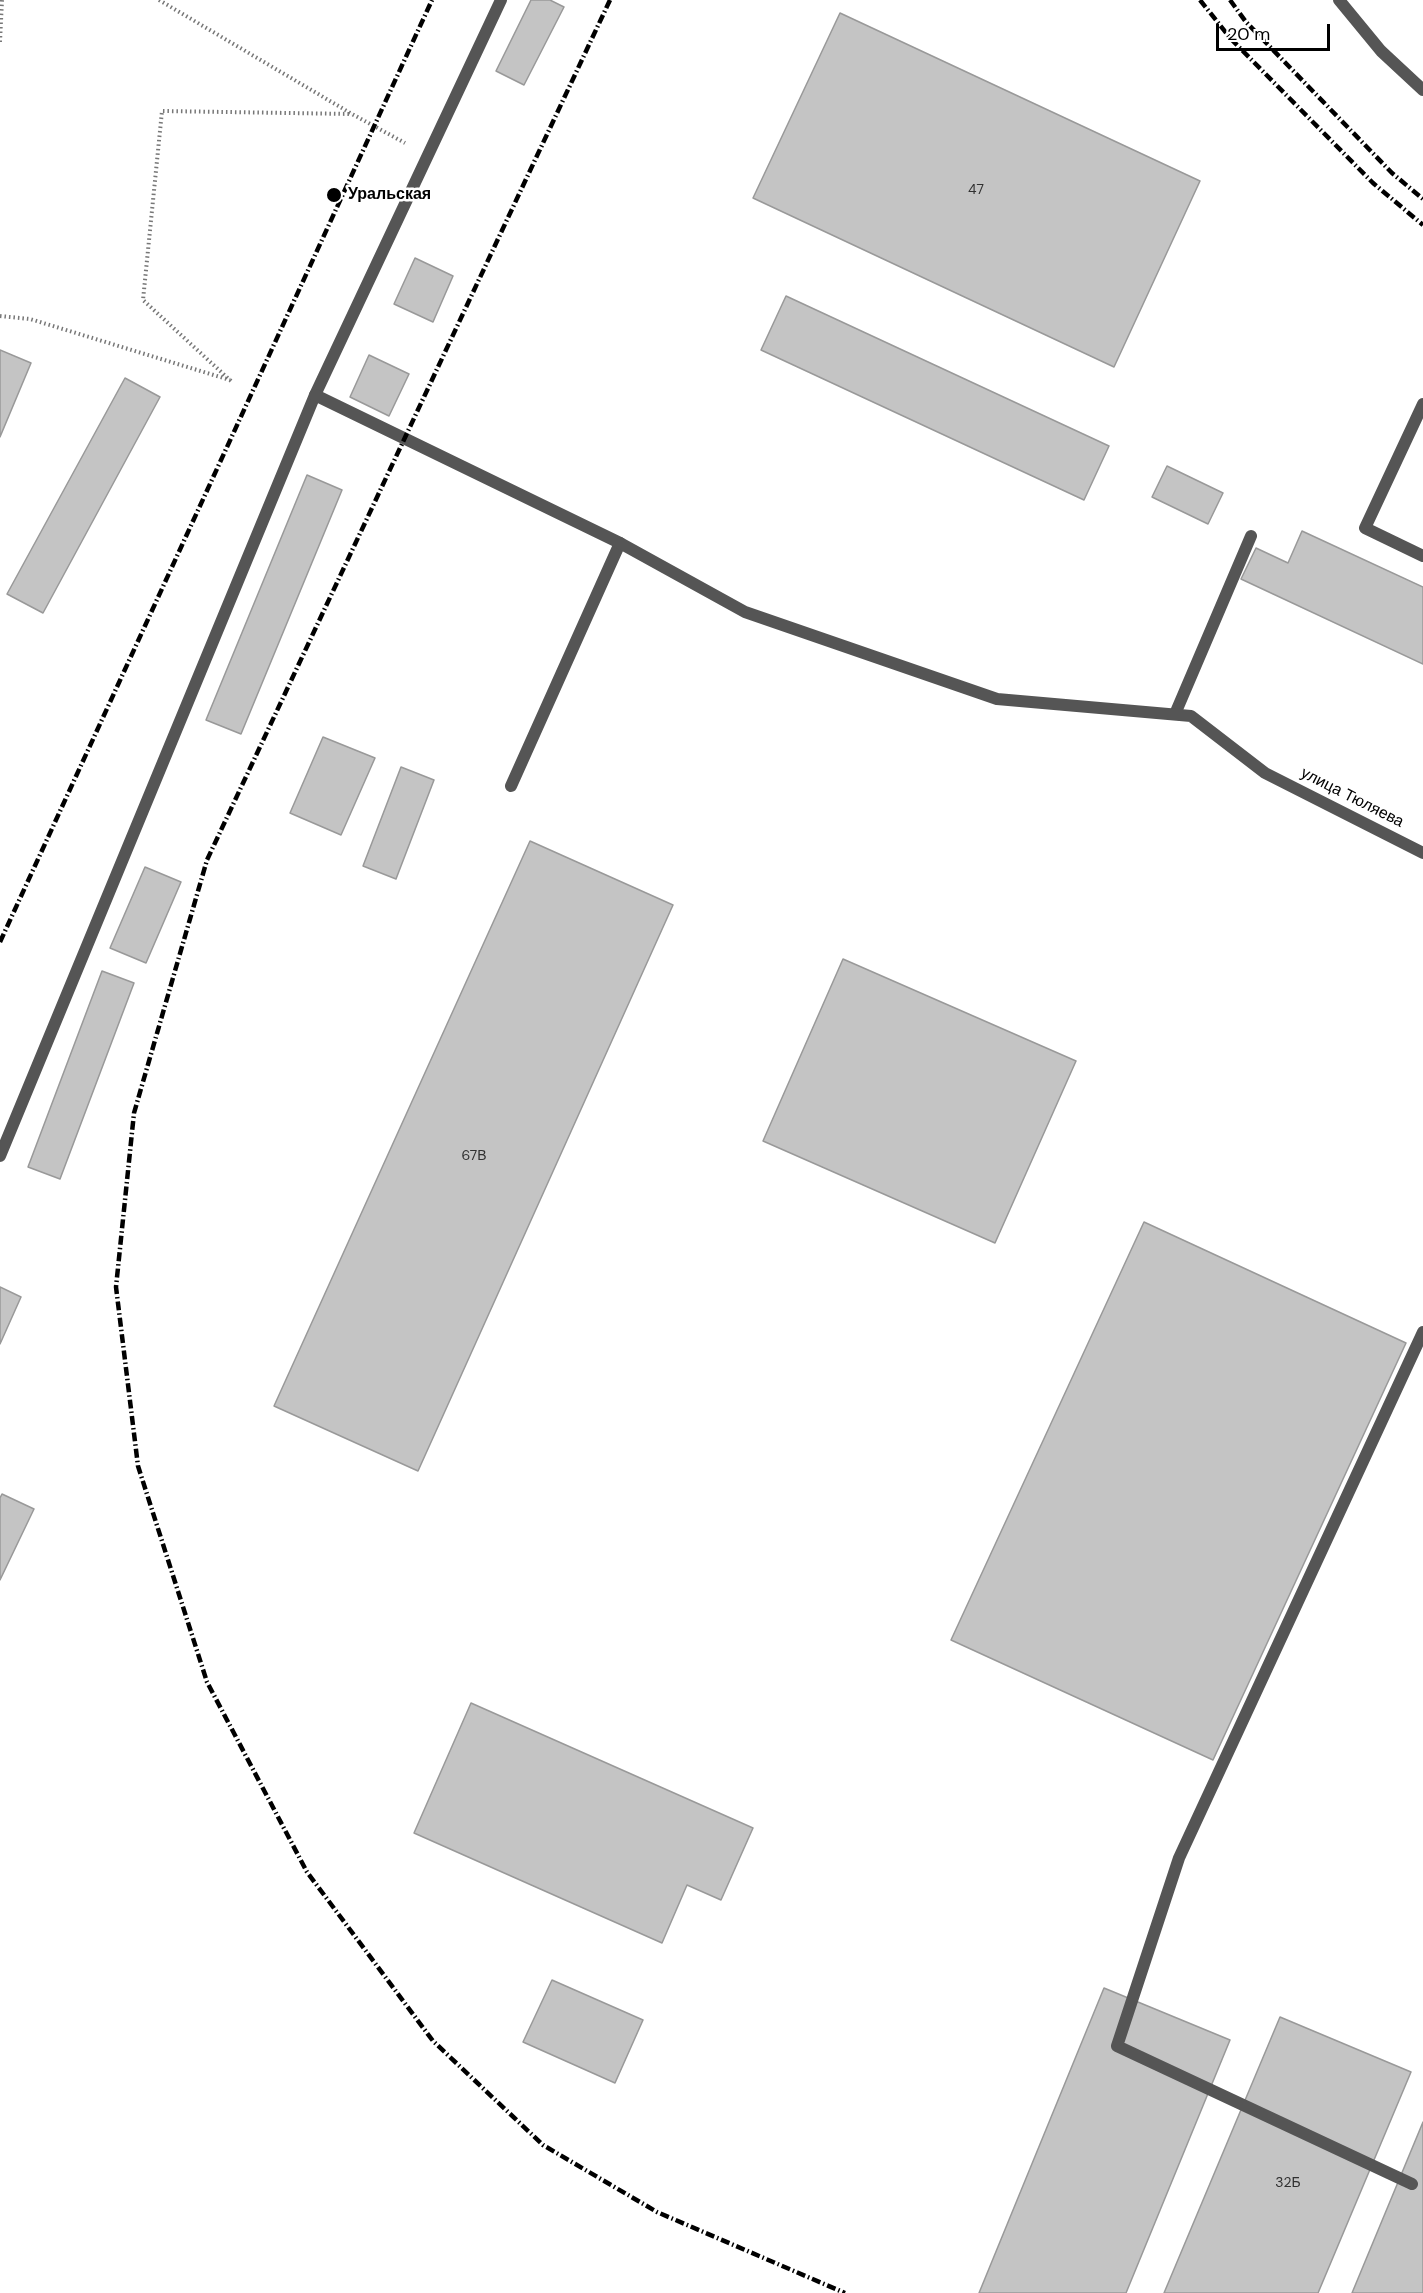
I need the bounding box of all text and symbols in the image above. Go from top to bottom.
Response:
scale bar [1219,12,1333,50]
text: 20 m [1227,22,1270,46]
house number: 47 [968,182,984,198]
place label: Уральская [348,185,431,205]
marker: Уральская [325,186,343,204]
street label: улица Тюляева [1297,764,1407,832]
house number: 67В [461,1148,487,1164]
house number: 32Б [1275,2175,1301,2191]

